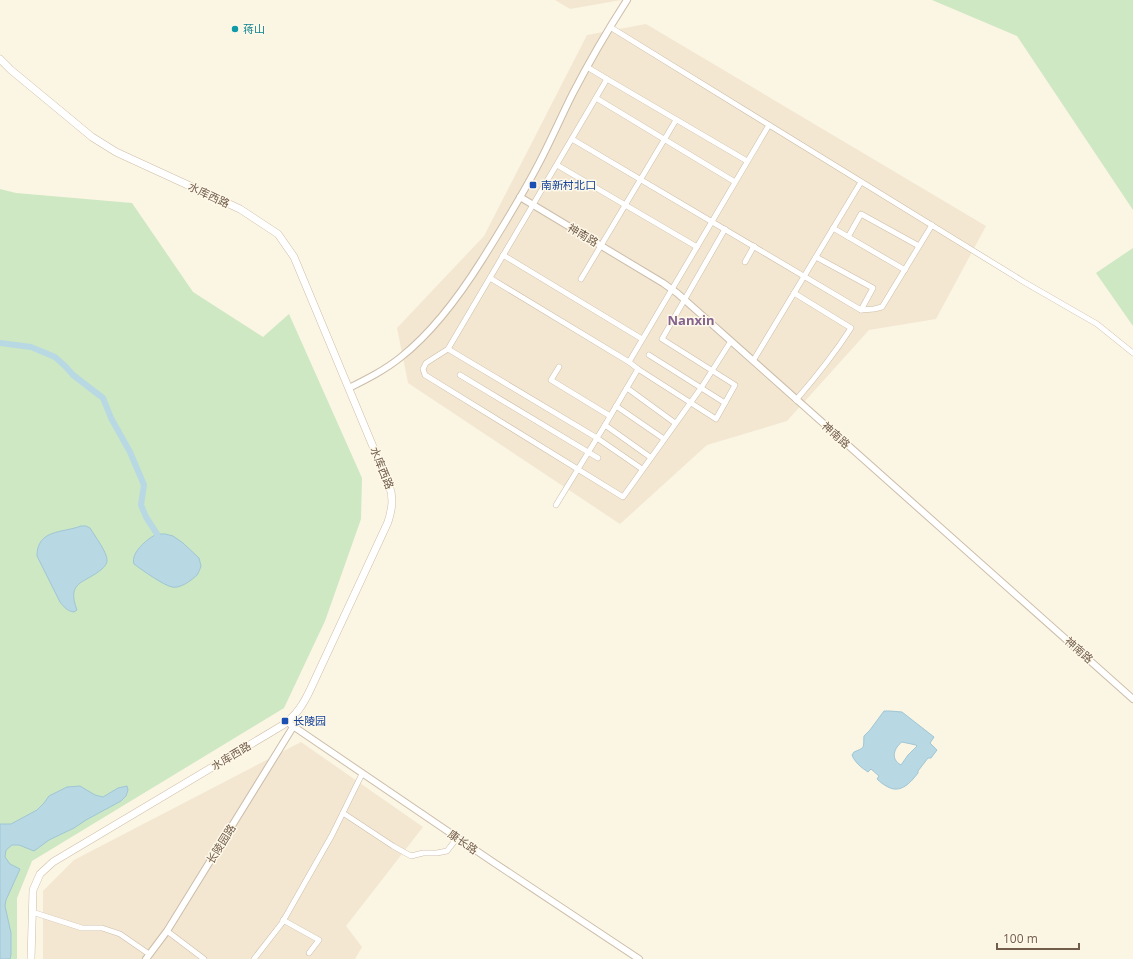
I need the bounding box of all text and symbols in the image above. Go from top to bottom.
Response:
place label: 蒋山 [243,21,265,36]
marker: 蒋山 [230,24,240,34]
place label: 南新村北口 [541,177,596,192]
street label: 水库西路 [186,178,232,211]
marker: 南新村北口 [528,180,538,190]
street label: 神南路 [565,220,601,249]
district label: Nanxin [668,311,715,329]
street label: 神南路 [819,418,854,451]
street label: 水库西路 [367,445,398,491]
street label: 神南路 [1062,633,1097,666]
place label: 长陵园 [293,713,326,728]
marker: 长陵园 [280,716,290,726]
street label: 水库西路 [208,738,253,773]
street label: 长陵园路 [203,821,239,866]
street label: 康长路 [445,826,481,857]
scale bar [997,925,1079,951]
text: 100 m [1003,930,1038,947]

